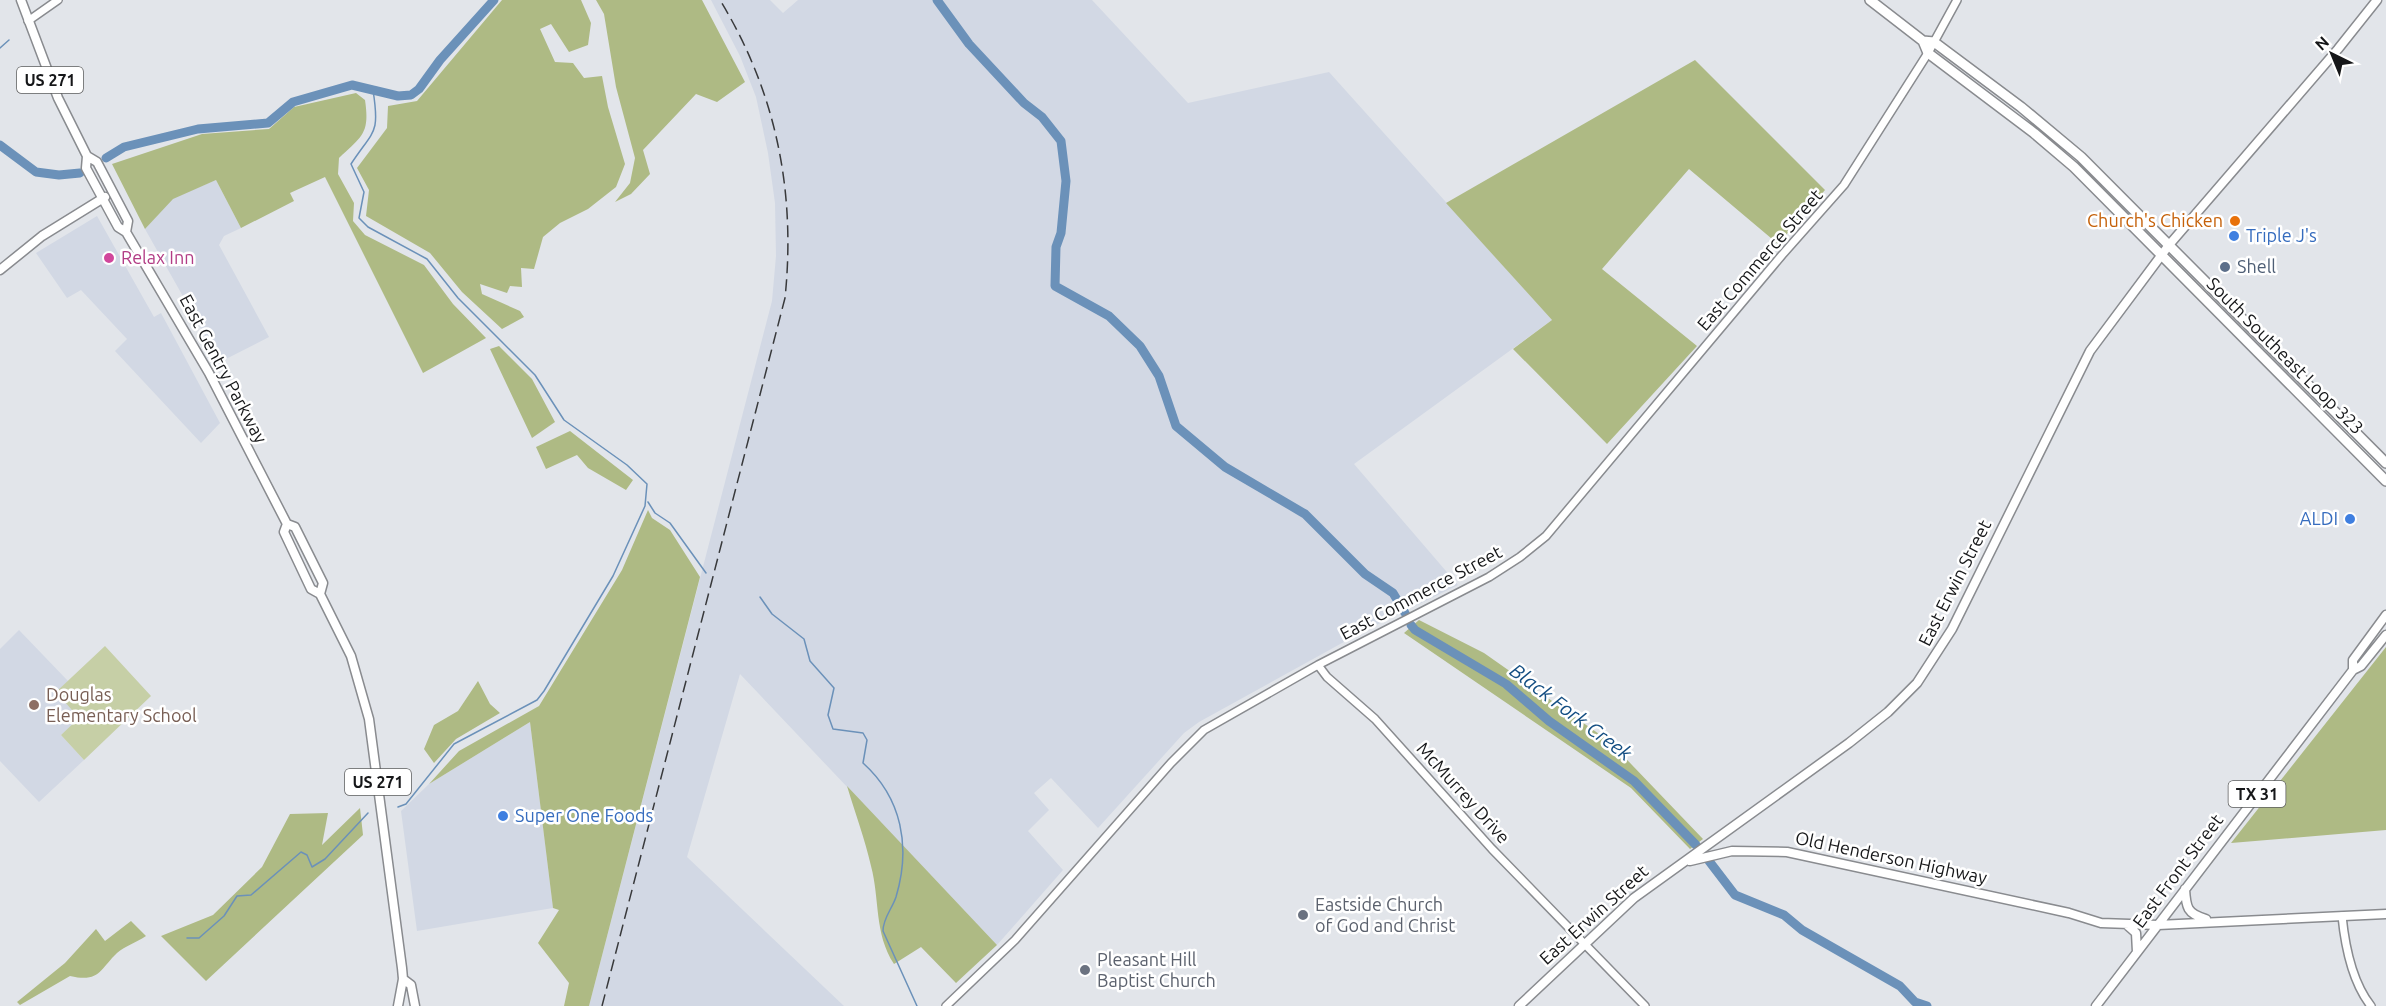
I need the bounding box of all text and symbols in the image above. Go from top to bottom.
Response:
north arrow [2302,24,2362,84]
text: N [2311,32,2332,54]
road number: US 271 [17,67,83,93]
street label: East Commerce Street [1693,185,1826,334]
place label: Church's Chicken [2087,210,2223,230]
marker: Church's Chicken [2228,214,2242,228]
place label: Triple J's [2246,225,2317,245]
marker: Triple J's [2227,229,2241,243]
place label: Relax Inn [121,247,195,267]
marker: Relax Inn [102,251,116,265]
place label: Shell [2237,256,2276,276]
marker: Shell [2218,260,2232,274]
street label: South Southeast Loop 323 [2203,273,2368,438]
street label: East Gentry Parkway [176,291,272,446]
place label: ALDI [2300,508,2338,528]
marker: ALDI [2343,512,2357,526]
street label: East Erwin Street [1914,516,1994,649]
street label: East Commerce Street [1336,541,1505,643]
water label: Black Fork Creek [1506,658,1637,765]
place label: Douglas Elementary School [46,684,197,725]
marker: Douglas Elementary School [27,698,41,712]
street label: McMurrey Drive [1413,738,1514,847]
road number: US 271 [345,769,411,795]
road number: TX 31 [2228,781,2286,807]
place label: Super One Foods [515,805,653,825]
marker: Super One Foods [496,809,510,823]
street label: East Front Street [2128,810,2226,931]
street label: Old Henderson Highway [1794,827,1989,887]
street label: East Erwin Street [1535,860,1652,968]
place label: Eastside Church of God and Christ [1315,894,1455,935]
marker: Eastside Church of God and Christ [1296,908,1310,922]
place label: Pleasant Hill Baptist Church [1097,949,1216,990]
marker: Pleasant Hill Baptist Church [1078,963,1092,977]

